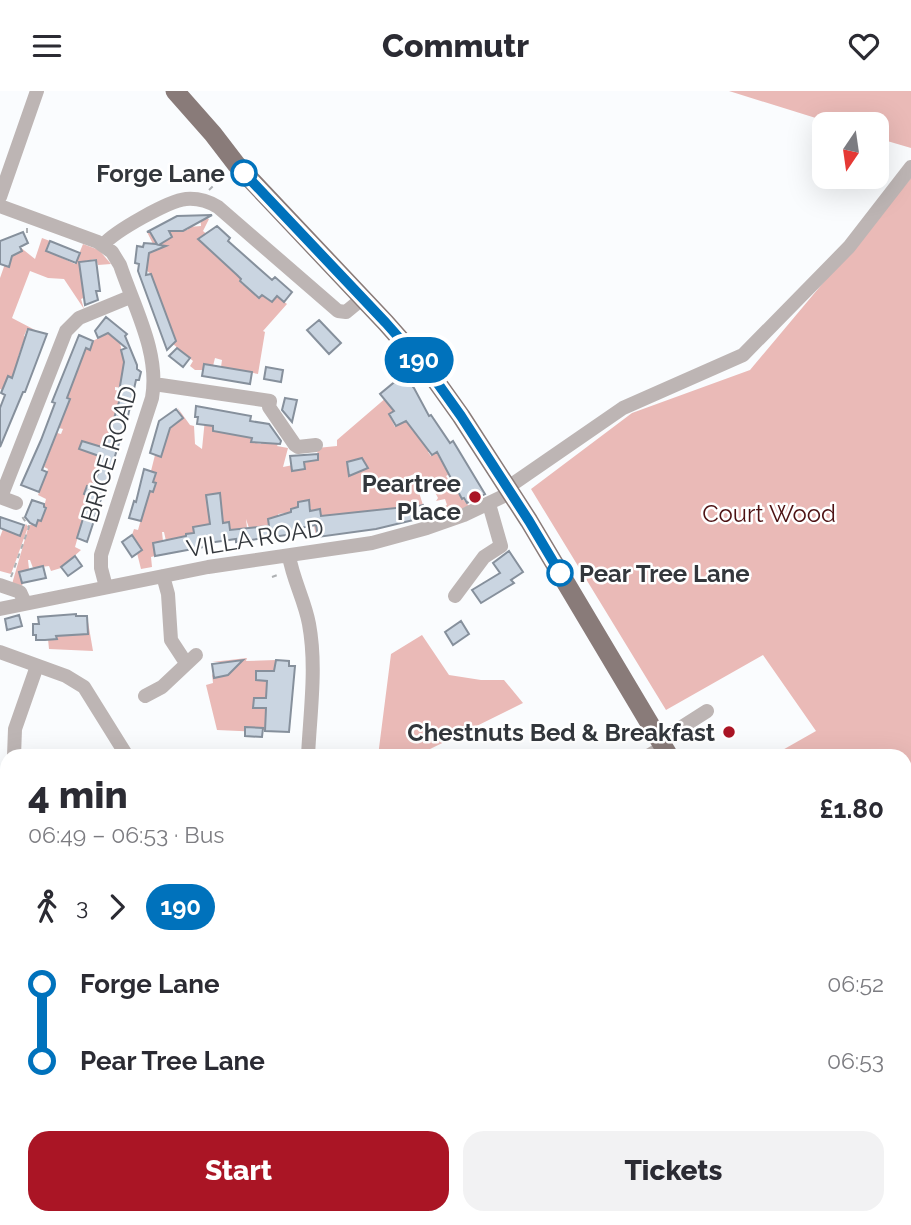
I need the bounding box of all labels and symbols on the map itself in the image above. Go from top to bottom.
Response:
north arrow [812,112,889,189]
place label: Forge Lane [96,159,225,188]
marker: Forge Lane [231,160,257,186]
line badge: 190 [379,337,459,383]
street label: BRICE ROAD [74,382,144,526]
place label: Peartree Place [362,469,461,526]
marker: Peartree Place [467,489,483,505]
park label: Court Wood [702,499,836,528]
street label: VILLA ROAD [184,513,326,563]
place label: Pear Tree Lane [579,559,750,588]
marker: Pear Tree Lane [547,560,573,586]
place label: Chestnuts Bed & Breakfast [407,718,715,747]
marker: Chestnuts Bed & Breakfast [721,724,737,740]

